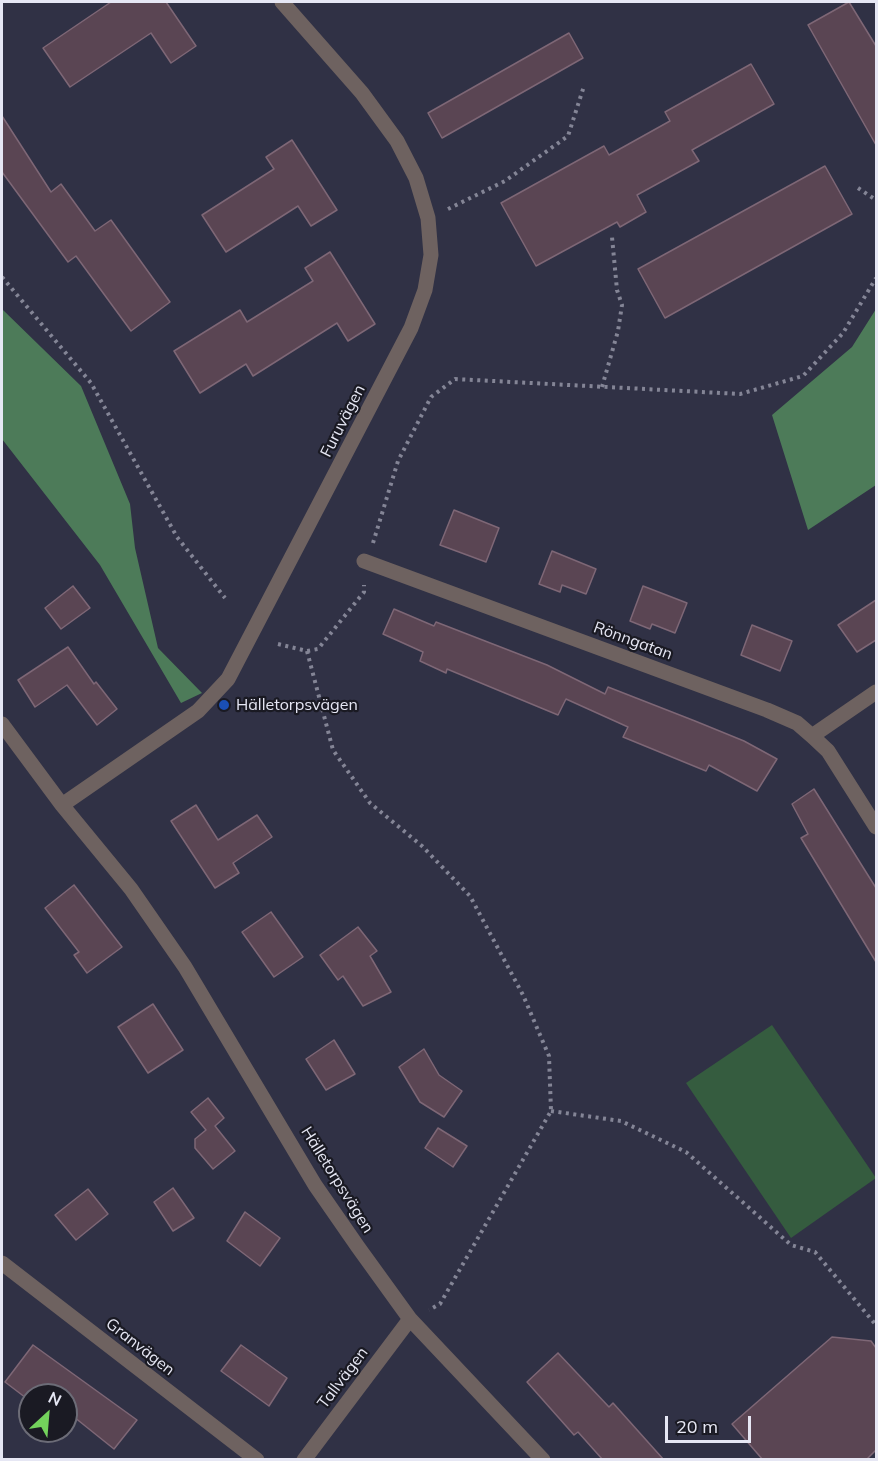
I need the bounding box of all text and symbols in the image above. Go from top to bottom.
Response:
street label: Furuvägen [317,381,369,461]
street label: Rönngatan [591,618,675,664]
place label: Hälletorpsvägen [236,695,358,715]
marker: Hälletorpsvägen [217,698,231,712]
street label: Hälletorpsvägen [297,1123,377,1237]
street label: Granvägen [102,1314,178,1380]
street label: Tallvägen [314,1344,372,1412]
north arrow [18,1383,78,1443]
text: N [45,1387,65,1410]
scale bar [668,1404,754,1442]
text: 20 m [676,1415,718,1438]

